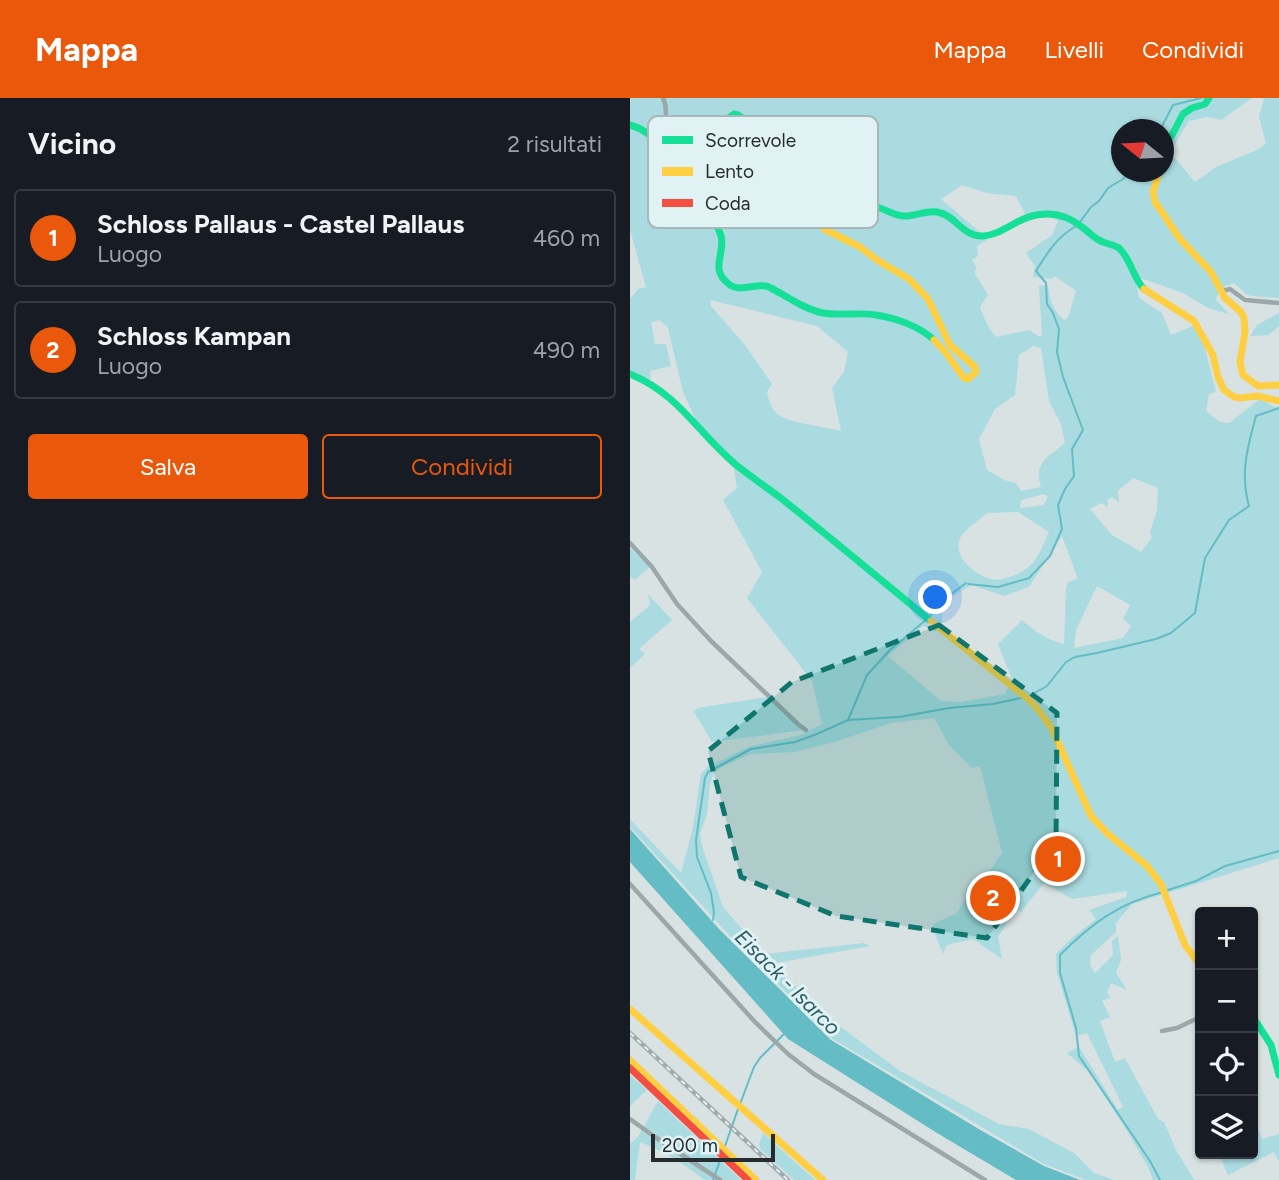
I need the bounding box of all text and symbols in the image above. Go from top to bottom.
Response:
text: Mappa [35,30,138,69]
text: Mappa [933,35,1007,64]
text: Livelli [1045,35,1104,64]
text: Condividi [1142,35,1244,64]
legend [648,116,878,228]
north arrow [1111,119,1174,182]
text: Vicino [28,125,116,162]
text: Scorrevole [705,129,796,152]
text: 2 risultati [507,130,602,158]
text: Lento [705,160,754,183]
text: Coda [705,192,751,215]
text: Schloss Pallaus - Castel Pallaus [97,208,464,240]
text: 1 [48,224,58,252]
text: 460 m [533,224,600,252]
text: Luogo [97,240,162,268]
text: Schloss Kampan [97,320,291,352]
text: 2 [46,336,60,364]
text: 490 m [533,336,600,364]
text: Luogo [97,352,162,380]
button: Salva [28,434,308,499]
button: Condividi [322,434,602,499]
your location [918,580,952,614]
pin: 1 [1035,833,1081,885]
pin: 2 [970,872,1016,924]
map controls [1195,907,1258,1159]
button: + [1195,907,1258,970]
water label: Eisack - Isarco [730,924,846,1040]
button: − [1195,970,1258,1033]
button: locate [1195,1033,1258,1096]
button: layers [1195,1096,1258,1159]
scale bar [651,1131,775,1163]
text: 200 m [662,1134,718,1157]

